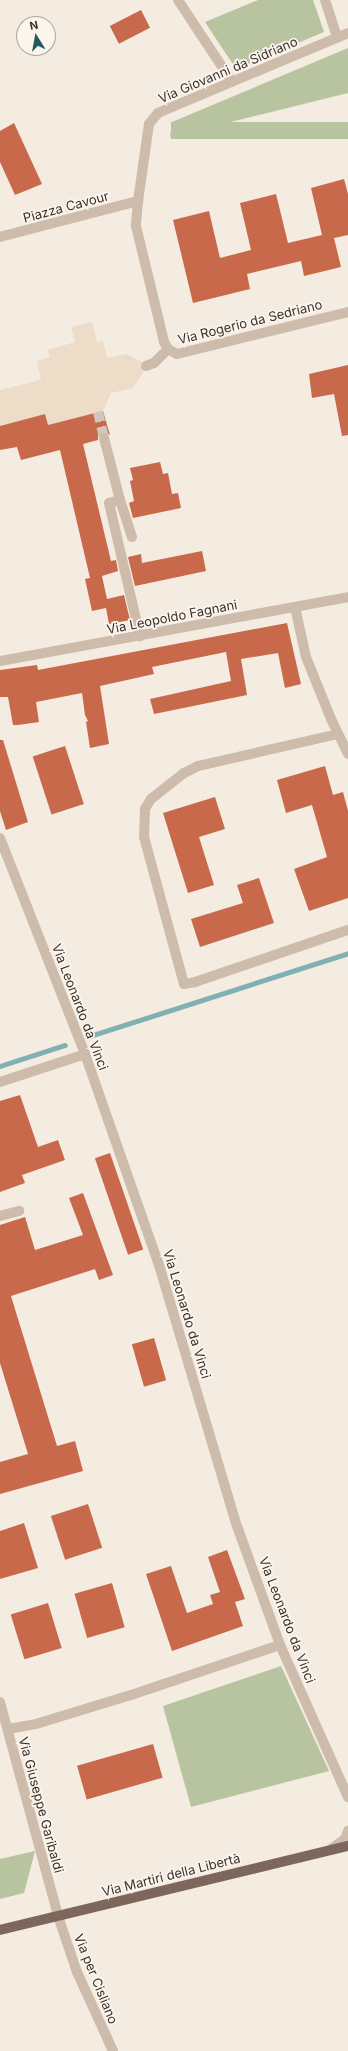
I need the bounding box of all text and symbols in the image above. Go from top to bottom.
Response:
north arrow [16,16,56,56]
text: N [28,18,39,33]
street label: Via Giovanni da Sidriano [156,34,300,106]
street label: Piazza Cavour [21,188,111,226]
street label: Via Rogerio da Sedriano [176,297,324,347]
street label: Via Leopoldo Fagnani [105,597,239,637]
street label: Via Leonardo da Vinci [49,942,111,1072]
street label: Via Leonardo da Vinci [160,1248,214,1380]
street label: Via Leonardo da Vinci [256,1555,318,1685]
street label: Via Giuseppe Garibaldi [15,1735,67,1875]
street label: Via Martiri della Libertà [100,1850,242,1900]
street label: Via per Cisliano [71,1932,121,2026]

